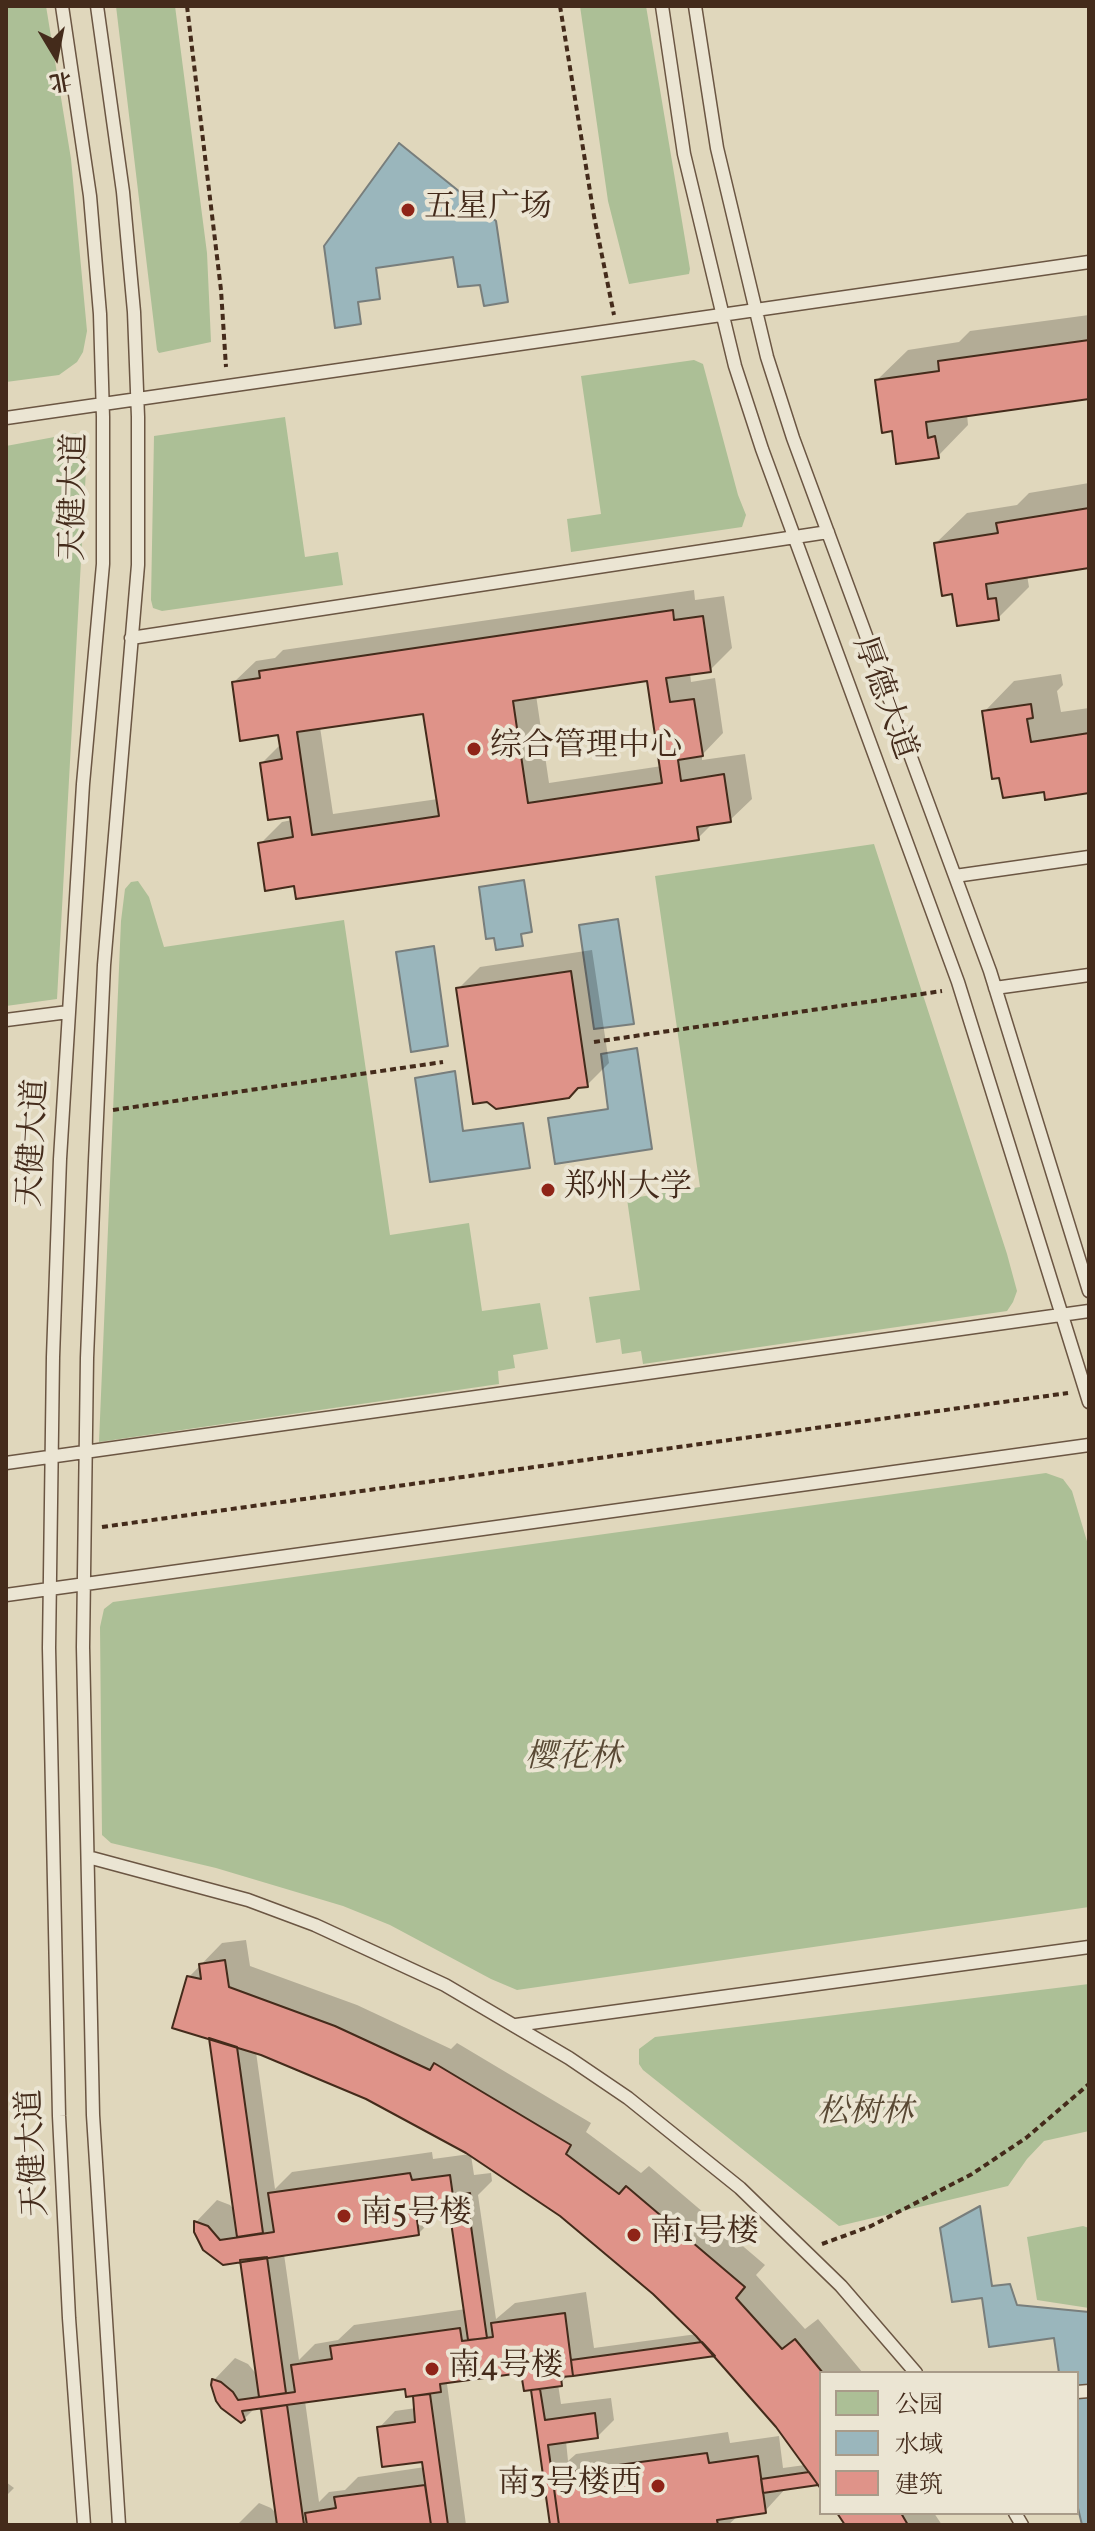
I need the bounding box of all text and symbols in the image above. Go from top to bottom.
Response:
north arrow [16,16,96,96]
text: 北 [47,63,74,97]
place label: 五星广场 [424,191,552,229]
marker: 五星广场 [399,201,417,219]
street label: 天健大道 [57,433,97,561]
street label: 厚德大道 [842,632,922,766]
place label: 综合管理中心 [490,730,682,768]
marker: 综合管理中心 [465,740,483,758]
street label: 天健大道 [13,1078,59,1208]
place label: 郑州大学 [564,1171,692,1209]
marker: 郑州大学 [539,1181,557,1199]
park label: 樱花林 [525,1741,621,1779]
street label: 天健大道 [13,2088,59,2218]
park label: 松树林 [817,2096,913,2134]
place label: 南5号楼 [360,2197,471,2235]
marker: 南5号楼 [335,2207,353,2225]
place label: 南1号楼 [650,2216,758,2254]
marker: 南1号楼 [625,2226,643,2244]
place label: 南4号楼 [448,2350,563,2388]
marker: 南4号楼 [423,2360,441,2378]
legend [819,2371,1079,2515]
text: 公园 [895,2389,943,2423]
text: 水域 [895,2429,943,2463]
place label: 南3号楼西 [498,2467,642,2505]
text: 建筑 [895,2469,943,2503]
marker: 南3号楼西 [649,2477,667,2495]

